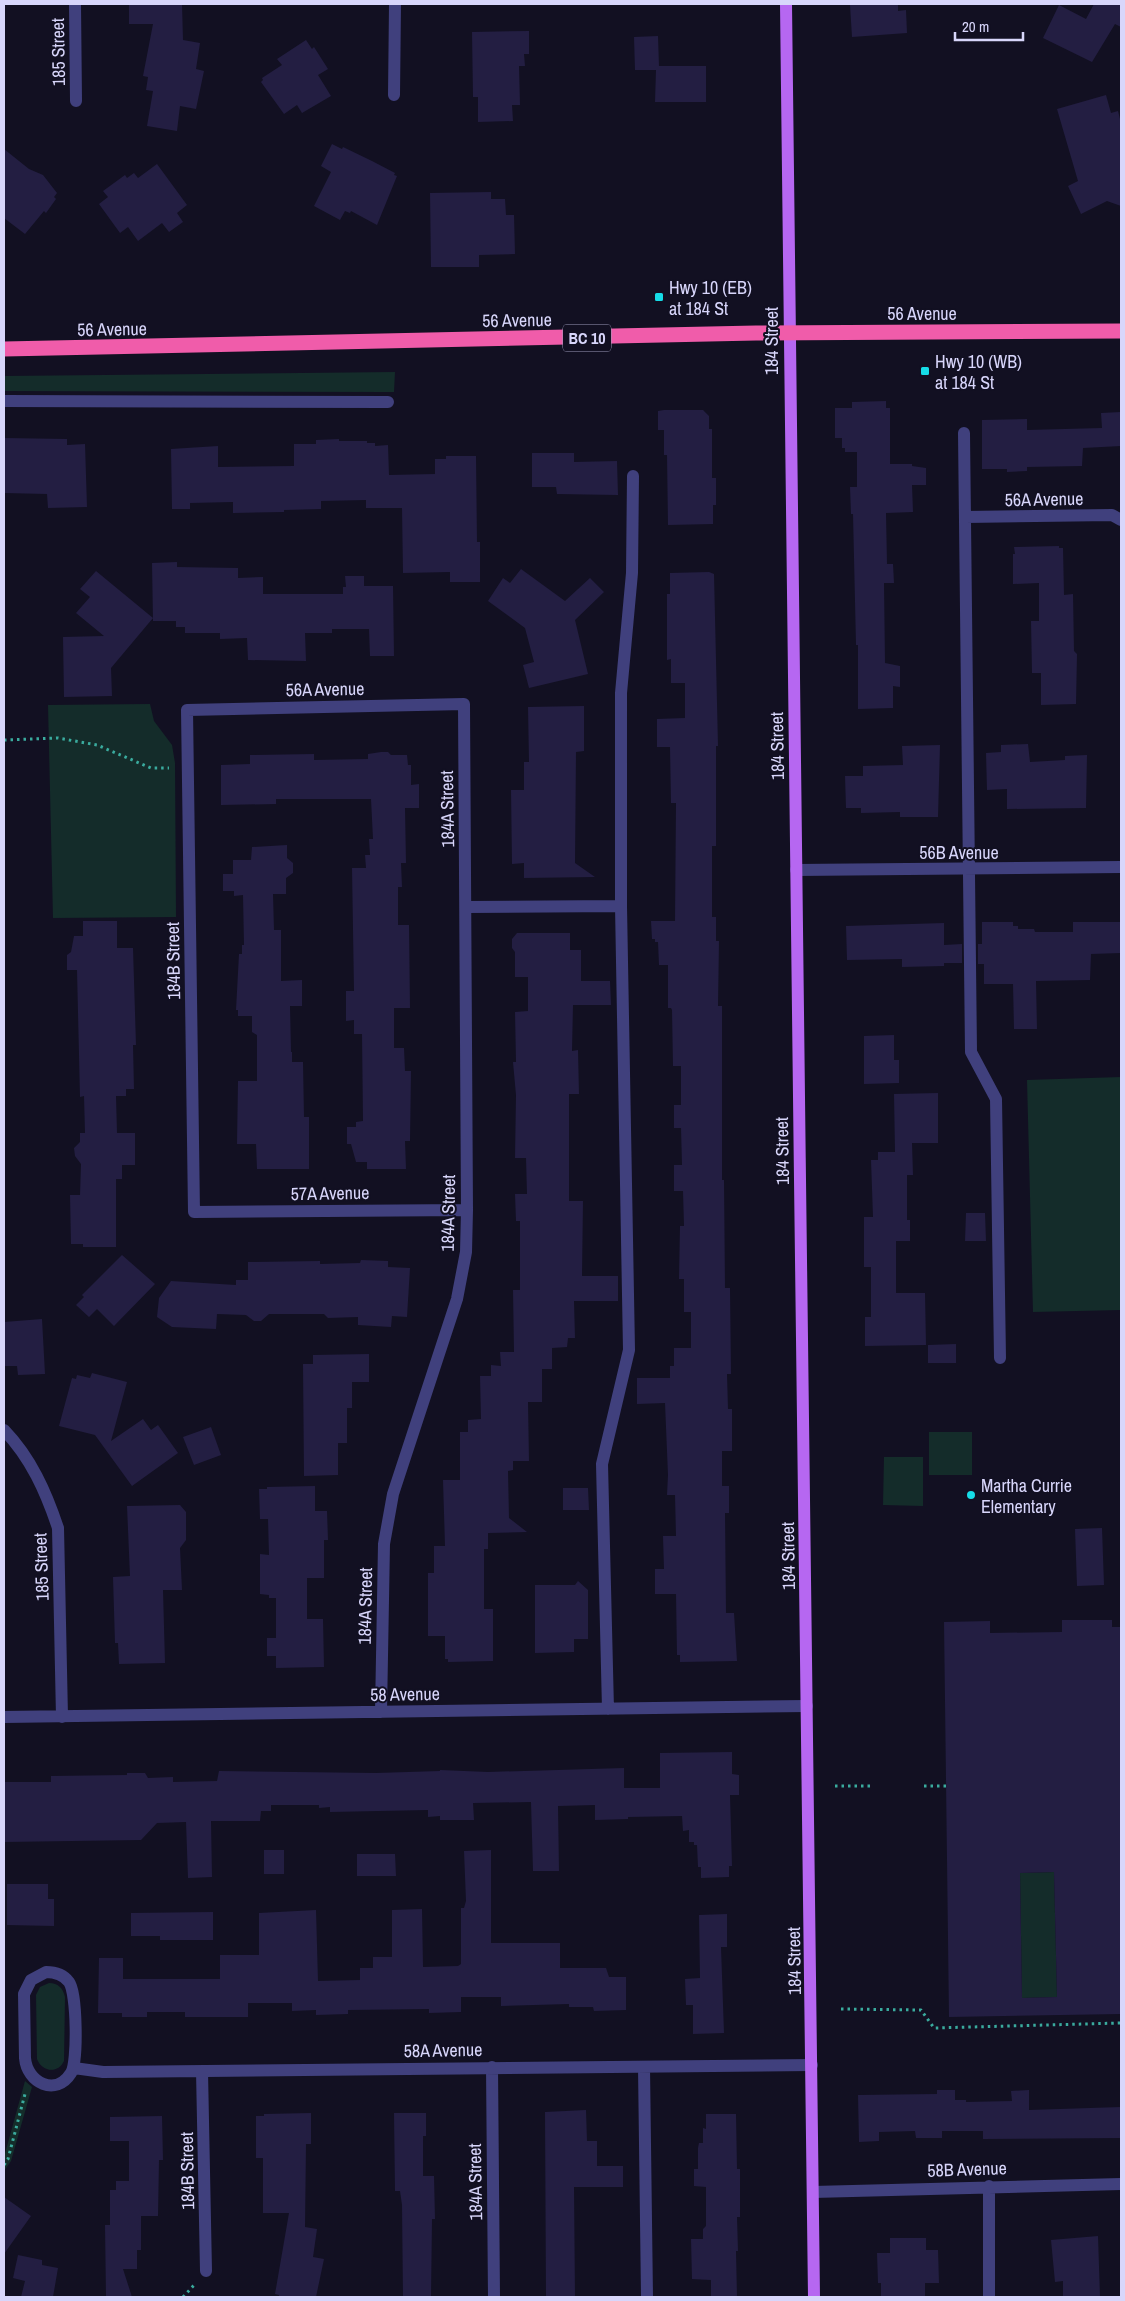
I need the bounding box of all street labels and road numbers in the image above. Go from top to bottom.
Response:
street label: 185 Street [45,18,71,86]
street label: 56 Avenue [887,301,957,326]
street label: 56 Avenue [482,307,552,333]
street label: 184 Street [759,307,784,375]
street label: 56 Avenue [77,316,147,342]
road number: BC 10 [563,324,611,352]
street label: 56A Avenue [1005,486,1083,512]
street label: 56A Avenue [286,676,364,702]
street label: 184 Street [764,712,790,780]
street label: 184A Street [434,770,460,848]
street label: 56B Avenue [919,840,999,865]
street label: 184B Street [160,922,186,1000]
street label: 184 Street [769,1117,795,1185]
street label: 184A Street [435,1174,461,1252]
street label: 57A Avenue [291,1180,369,1206]
street label: 184 Street [775,1522,801,1590]
street label: 185 Street [27,1533,55,1601]
street label: 184A Street [352,1567,378,1645]
street label: 58 Avenue [370,1681,440,1707]
street label: 184 Street [781,1927,807,1995]
street label: 58A Avenue [404,2037,482,2063]
street label: 184B Street [174,2132,200,2210]
street label: 184A Street [462,2143,488,2221]
street label: 58B Avenue [927,2155,1007,2183]

